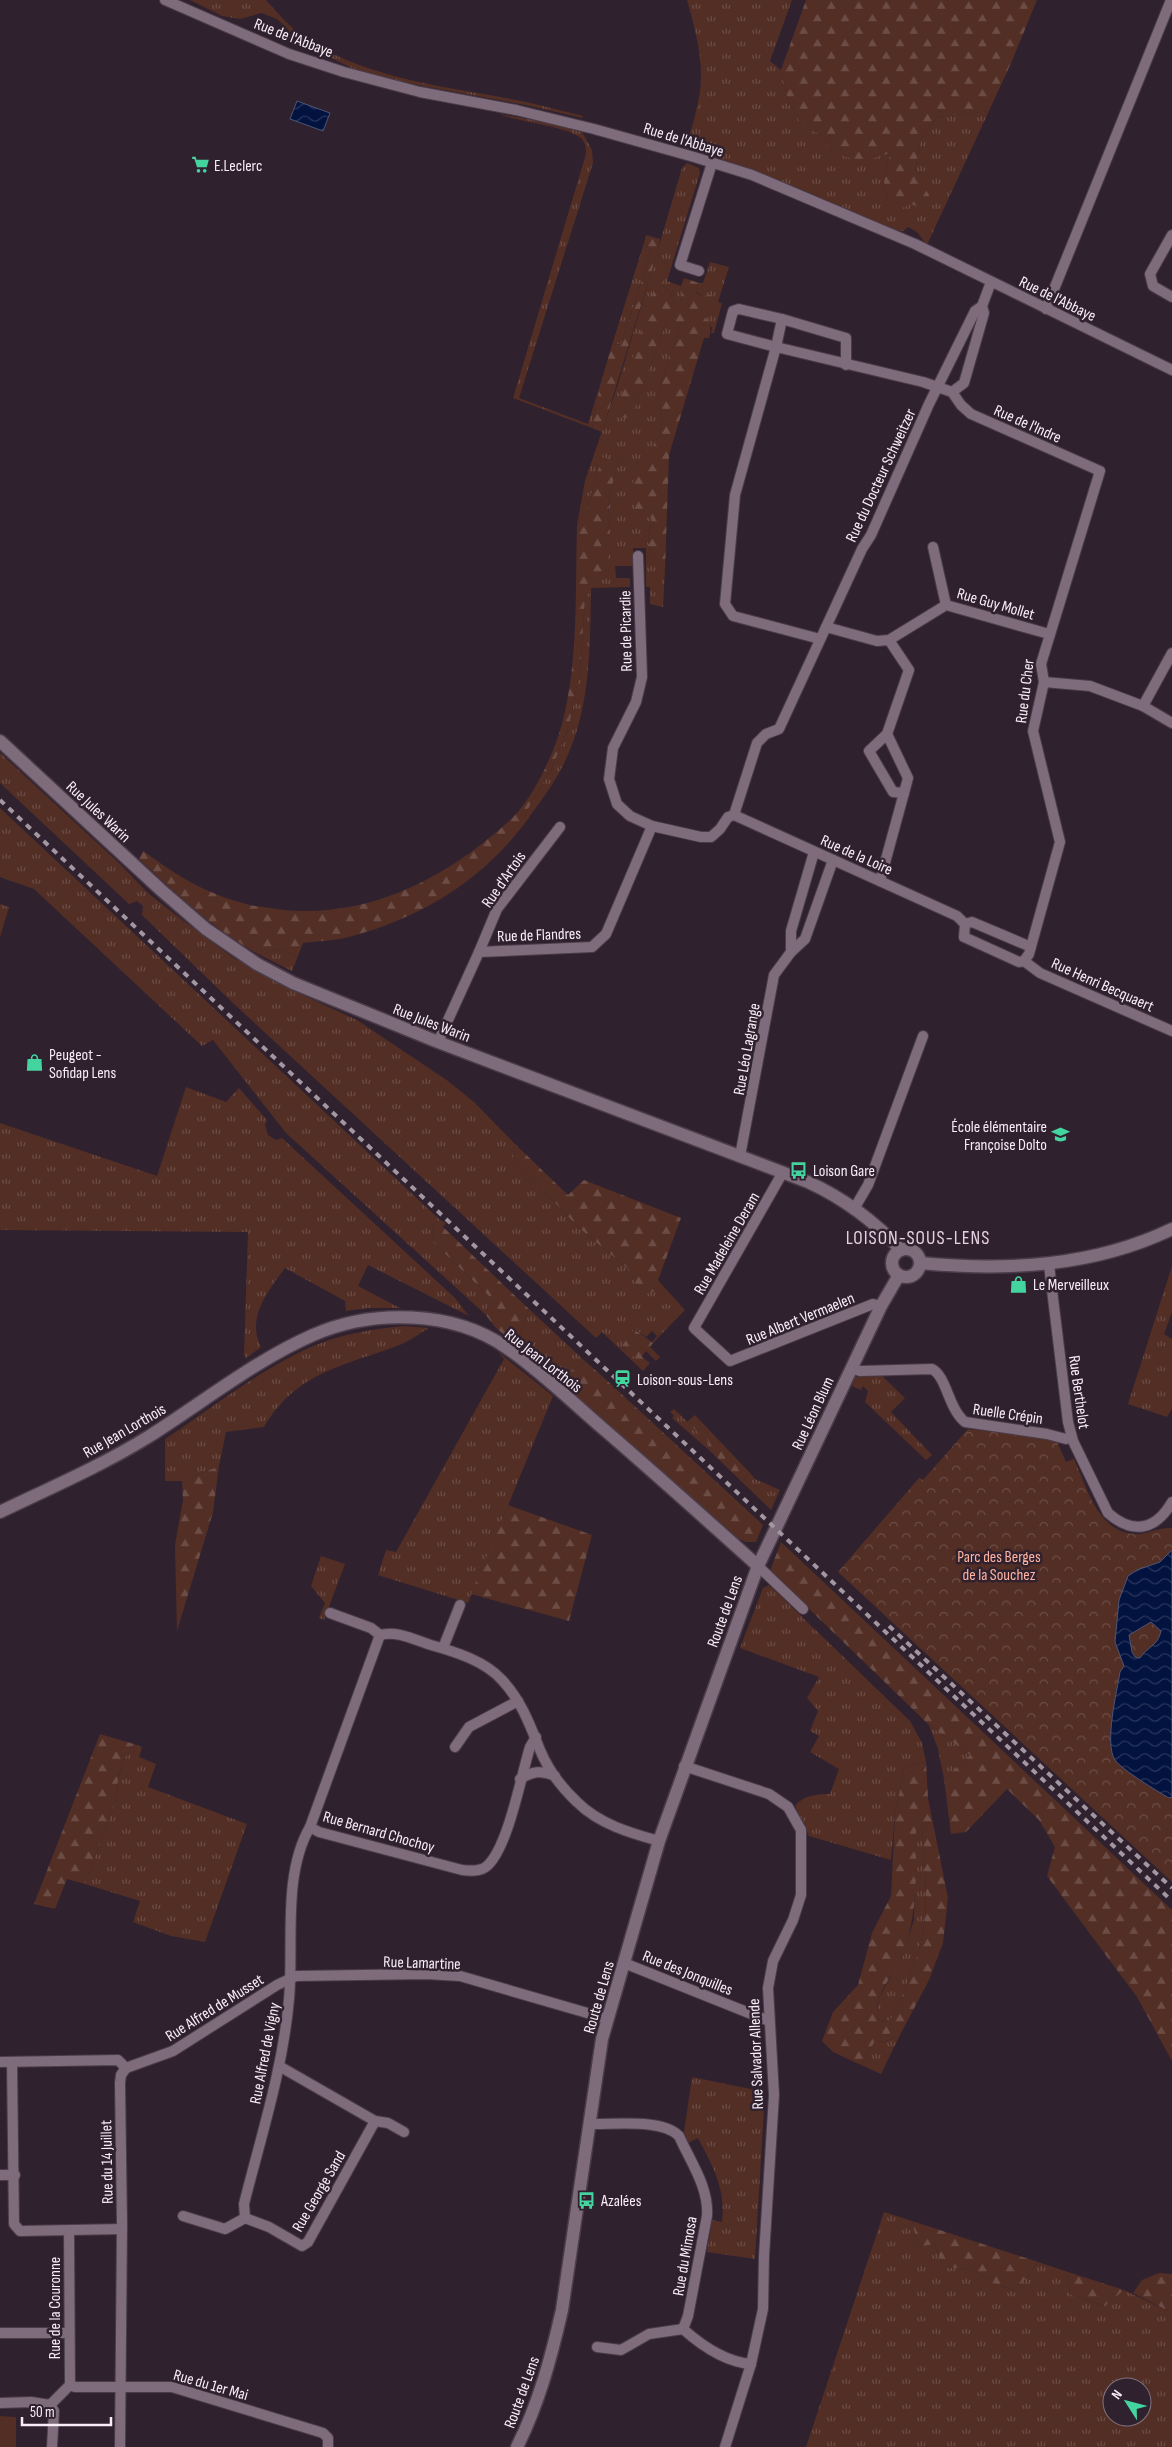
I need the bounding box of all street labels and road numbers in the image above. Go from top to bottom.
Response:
street label: Rue de l'Abbaye [251,15,336,62]
street label: Rue de l'Abbaye [641,119,726,162]
street label: Rue de l'Abbaye [1016,273,1099,326]
street label: Rue de l'Indre [991,401,1064,448]
street label: Rue du Docteur Schweitzer [842,406,921,545]
street label: Rue Guy Mollet [955,584,1037,625]
street label: Rue de Picardie [616,590,637,672]
street label: Rue du Cher [1012,658,1039,724]
street label: Rue Jules Warin [62,777,134,847]
street label: Rue de la Loire [818,831,895,880]
street label: Rue d'Artois [478,848,531,912]
street label: Rue de Flandres [497,925,582,946]
street label: Rue Henri Becquaert [1048,954,1157,1016]
street label: Rue Jules Warin [390,1000,473,1047]
street label: Rue Léo Lagrange [730,1002,765,1097]
street label: Rue Madeleine Deram [690,1189,764,1298]
street label: Rue Albert Vermaelen [744,1289,858,1350]
street label: Rue Jean Lorthois [501,1325,586,1397]
street label: Rue Berthelot [1064,1354,1093,1430]
street label: Rue Léon Blum [788,1374,839,1453]
street label: Rue Jean Lorthois [80,1400,170,1463]
street label: Ruelle Crépin [972,1400,1044,1429]
street label: Route de Lens [704,1573,747,1650]
street label: Rue Bernard Chochoy [321,1807,436,1857]
street label: Rue des Jonquilles [640,1947,736,2000]
street label: Rue Lamartine [383,1953,461,1974]
street label: Route de Lens [580,1959,619,2036]
street label: Rue Alfred de Musset [162,1970,267,2046]
street label: Rue Salvador Allende [745,1998,768,2110]
street label: Rue Alfred de Vigny [246,2001,285,2106]
street label: Rue du 14 Juillet [97,2120,118,2204]
street label: Rue George Sand [289,2148,350,2236]
street label: Rue du Mimosa [669,2215,702,2297]
street label: Rue de la Couronne [46,2257,65,2359]
street label: Route de Lens [501,2354,544,2431]
street label: Rue du 1er Mai [171,2366,250,2405]

